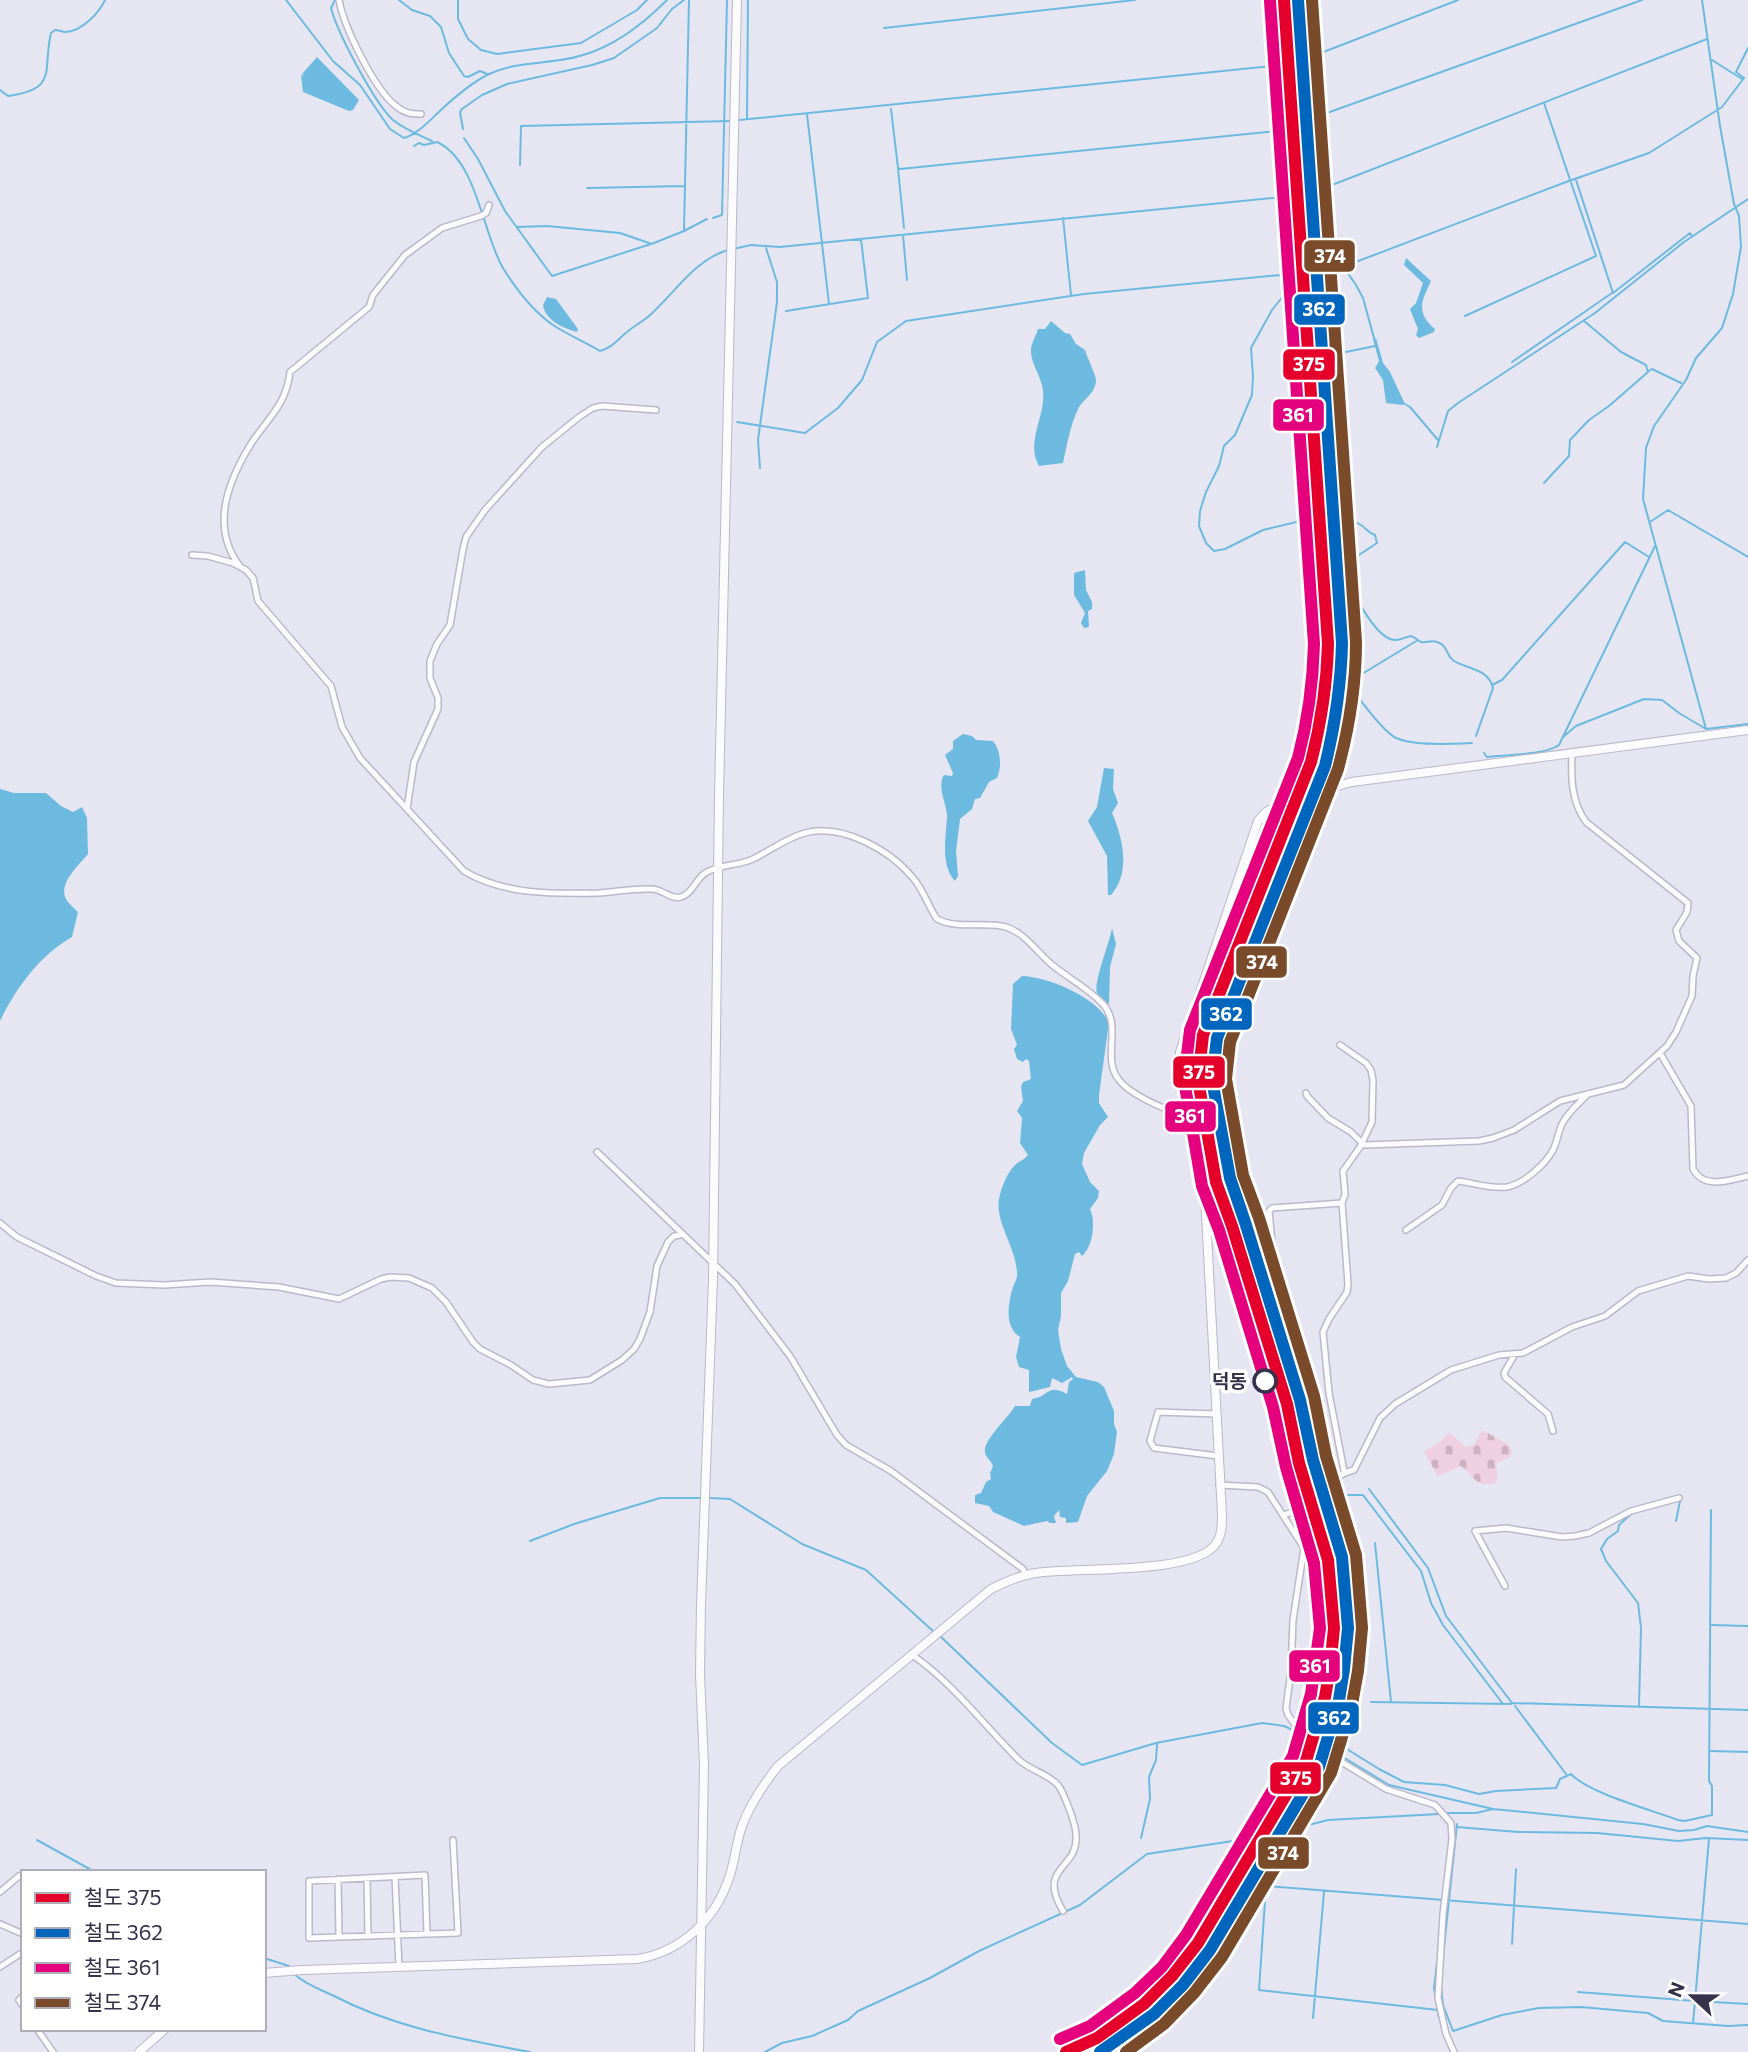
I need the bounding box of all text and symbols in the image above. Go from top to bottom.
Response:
line badge: 374 [1303,239,1356,273]
text: 374 [1314,244,1346,267]
line badge: 362 [1293,293,1346,326]
text: 362 [1302,297,1336,320]
line badge: 375 [1282,348,1336,381]
text: 375 [1293,352,1325,375]
line badge: 361 [1272,398,1325,432]
text: 361 [1282,403,1314,426]
line badge: 374 [1235,945,1288,979]
text: 374 [1246,950,1278,973]
line badge: 362 [1200,997,1253,1031]
text: 362 [1209,1002,1243,1025]
line badge: 375 [1172,1055,1226,1089]
text: 375 [1183,1060,1215,1083]
line badge: 361 [1164,1100,1217,1133]
text: 361 [1174,1104,1206,1127]
place label: 덕동 [1212,1369,1247,1392]
marker: 덕동 [1253,1369,1277,1393]
line badge: 361 [1288,1649,1341,1683]
text: 361 [1299,1654,1331,1677]
line badge: 362 [1307,1701,1360,1735]
text: 362 [1317,1706,1351,1729]
line badge: 375 [1269,1761,1322,1795]
text: 375 [1280,1766,1312,1789]
line badge: 374 [1257,1836,1310,1870]
text: 374 [1267,1841,1299,1864]
legend [21,1870,266,2031]
text: 철도 375 [84,1884,162,1909]
text: 철도 362 [84,1919,163,1944]
text: 철도 361 [84,1954,160,1979]
north arrow [1657,1961,1727,2031]
text: N [1662,1979,1689,2000]
text: 철도 374 [84,1989,161,2014]

